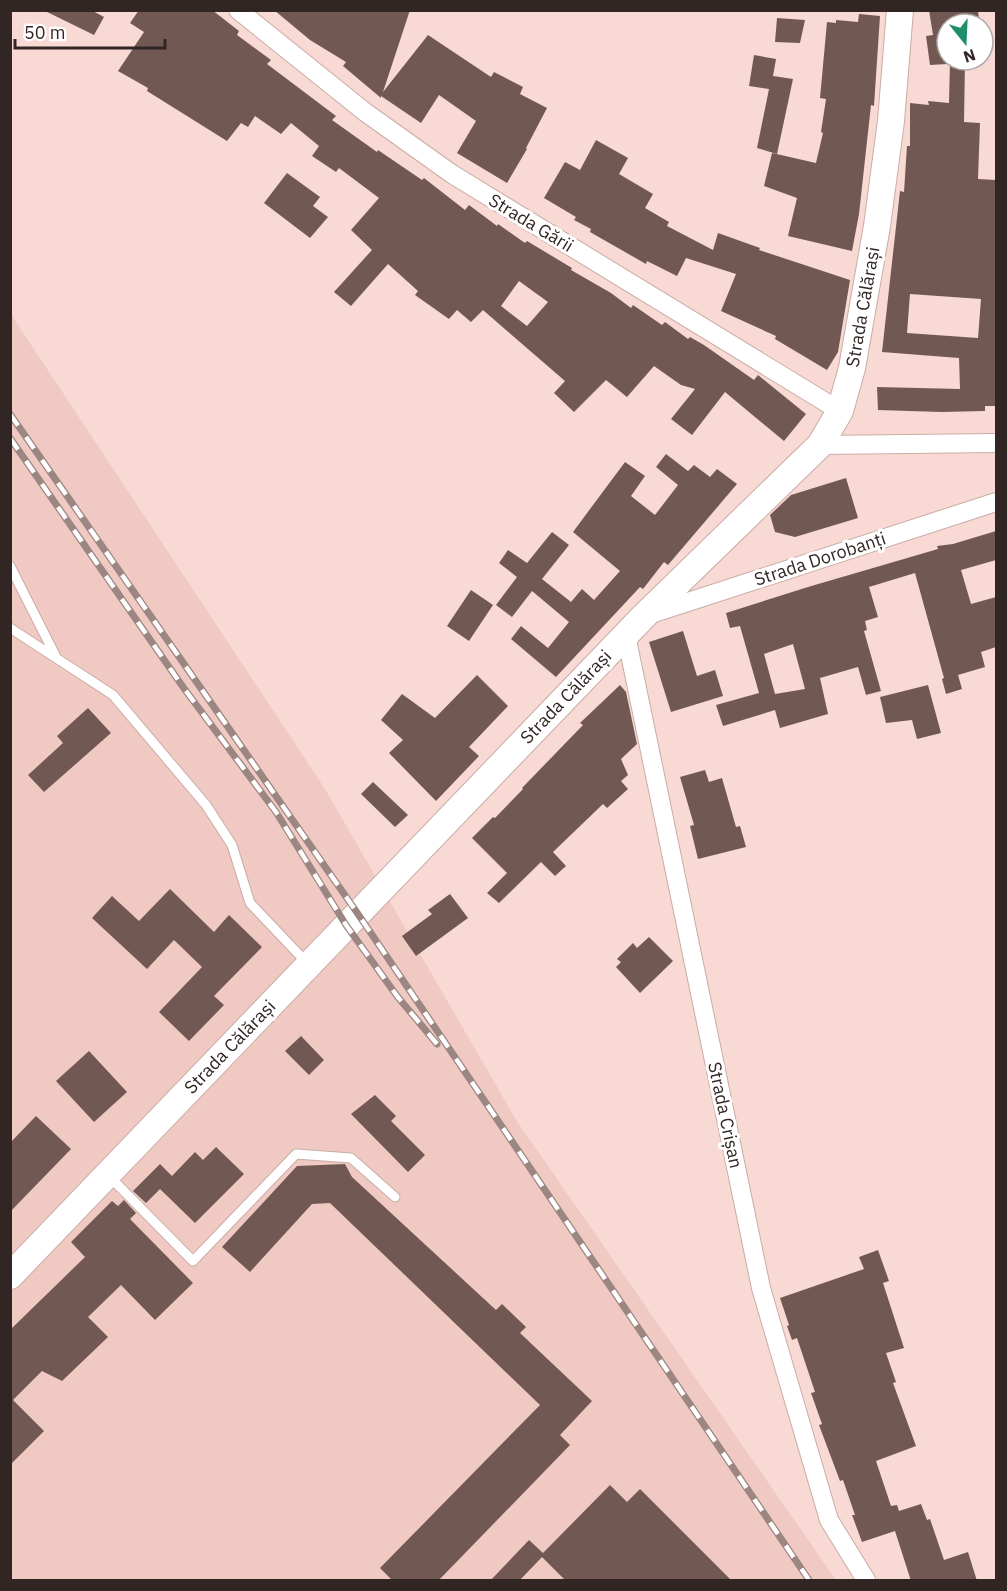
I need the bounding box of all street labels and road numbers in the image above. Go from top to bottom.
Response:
street label: Strada Gării [485,188,578,257]
street label: Strada Călărași [841,245,884,369]
street label: Strada Dorobanți [751,526,889,591]
street label: Strada Călărași [515,645,616,748]
street label: Strada Călărași [179,995,280,1098]
street label: Strada Crișan [703,1060,748,1170]

